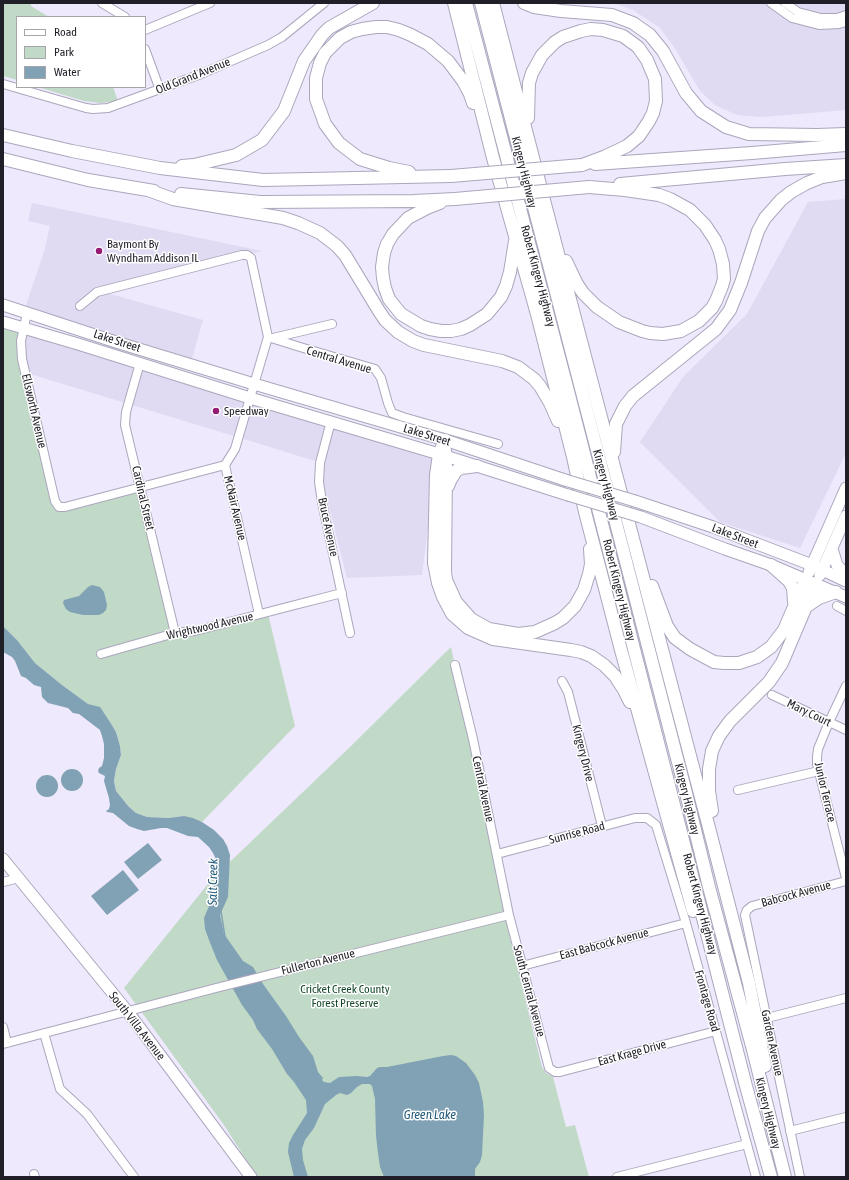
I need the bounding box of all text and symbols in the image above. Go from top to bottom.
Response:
legend [16,16,146,88]
text: Road [54,25,77,39]
text: Park [54,45,74,59]
street label: Old Grand Avenue [154,55,232,97]
text: Water [54,65,80,79]
street label: Kingery Highway [508,135,540,209]
street label: Robert Kingery Highway [518,224,558,328]
place label: Baymont By Wyndham Addison IL [107,237,199,265]
marker: Baymont By Wyndham Addison IL [94,246,104,256]
street label: Lake Street [92,327,142,355]
street label: Central Avenue [305,343,373,377]
street label: Ellsworth Avenue [18,372,50,450]
place label: Speedway [224,404,269,418]
marker: Speedway [211,406,221,416]
street label: Lake Street [402,421,452,449]
street label: Kingery Highway [590,448,622,522]
street label: Cardinal Street [129,464,157,532]
street label: McNair Avenue [221,474,249,542]
street label: Bruce Avenue [315,496,341,558]
street label: Lake Street [710,521,760,551]
street label: Robert Kingery Highway [599,538,639,642]
street label: Wrightwood Avenue [165,609,255,643]
street label: Mary Court [785,696,833,730]
street label: Kingery Drive [569,723,597,783]
street label: Central Avenue [469,755,497,823]
street label: Junior Terrace [811,760,839,824]
street label: Kingery Highway [671,762,703,836]
street label: Sunrise Road [548,819,606,847]
street label: Robert Kingery Highway [680,852,720,956]
water label: Salt Creek [205,858,221,906]
street label: Babcock Avenue [760,878,832,910]
street label: East Babcock Avenue [558,925,650,963]
street label: South Central Avenue [510,944,548,1038]
street label: Fullerton Avenue [280,946,356,978]
street label: Frontage Road [691,968,723,1034]
park label: Cricket Creek County Forest Preserve [300,982,390,1010]
street label: South Villa Avenue [106,989,168,1063]
street label: Garden Avenue [758,1009,786,1077]
street label: East Krage Drive [596,1037,668,1069]
street label: Kingery Highway [752,1076,784,1150]
water label: Green Lake [404,1107,456,1123]

